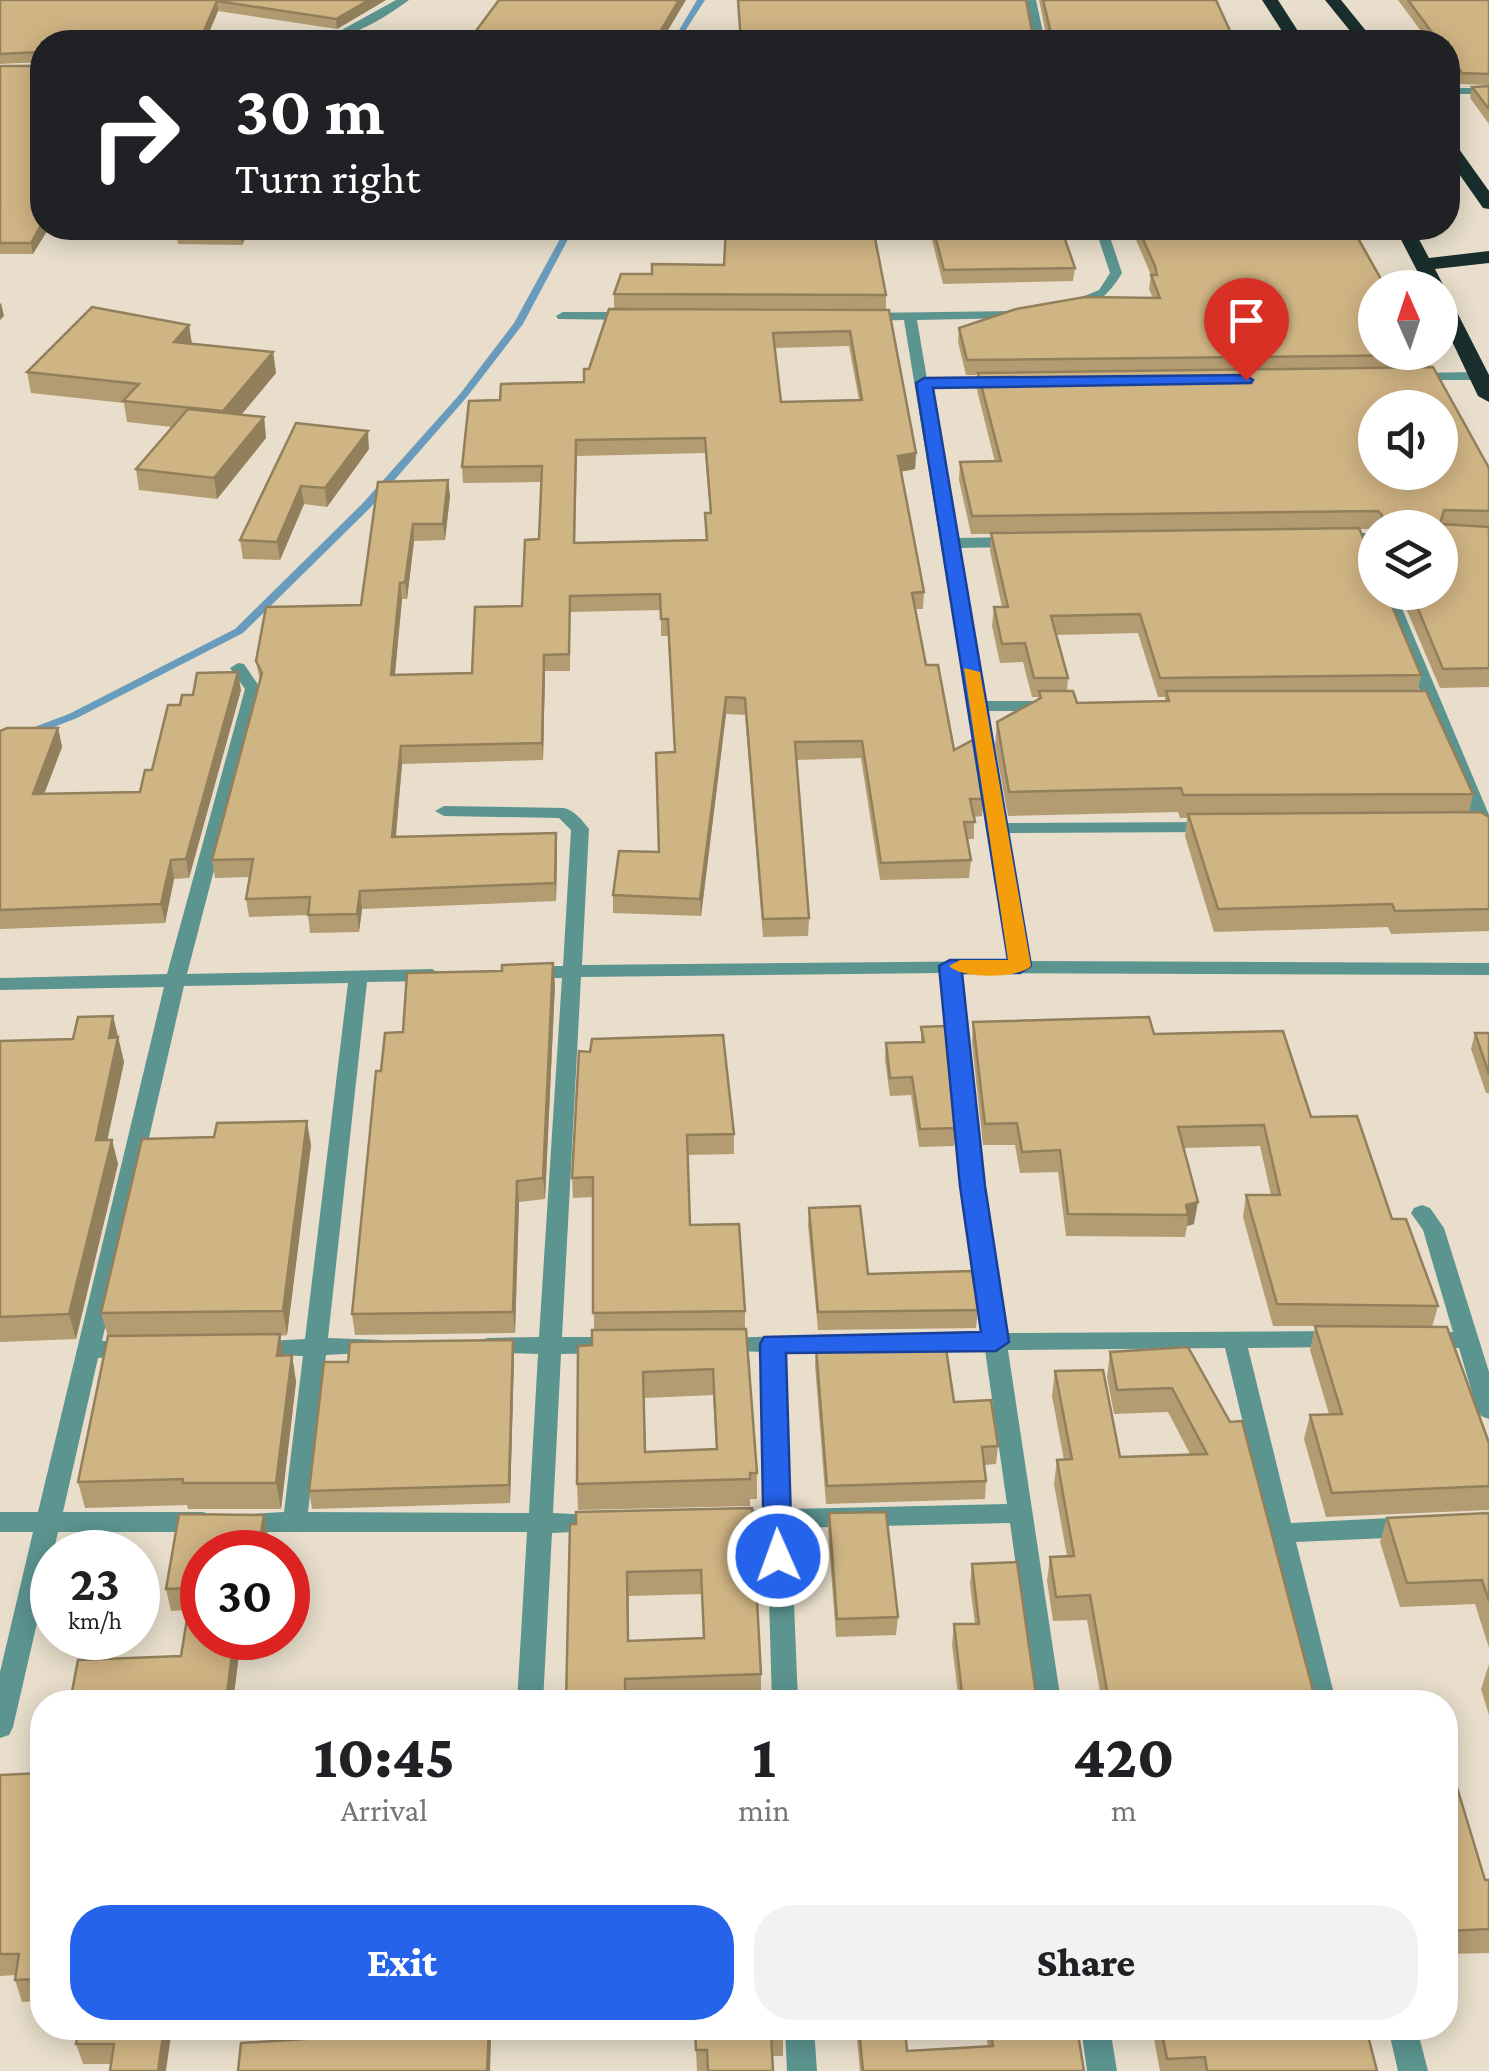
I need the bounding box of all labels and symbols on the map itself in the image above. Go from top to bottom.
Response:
north arrow [1358,270,1458,370]
pin [1204,278,1289,381]
position arrow [726,1504,830,1608]
speed limit sign: 30 [180,1530,310,1660]

